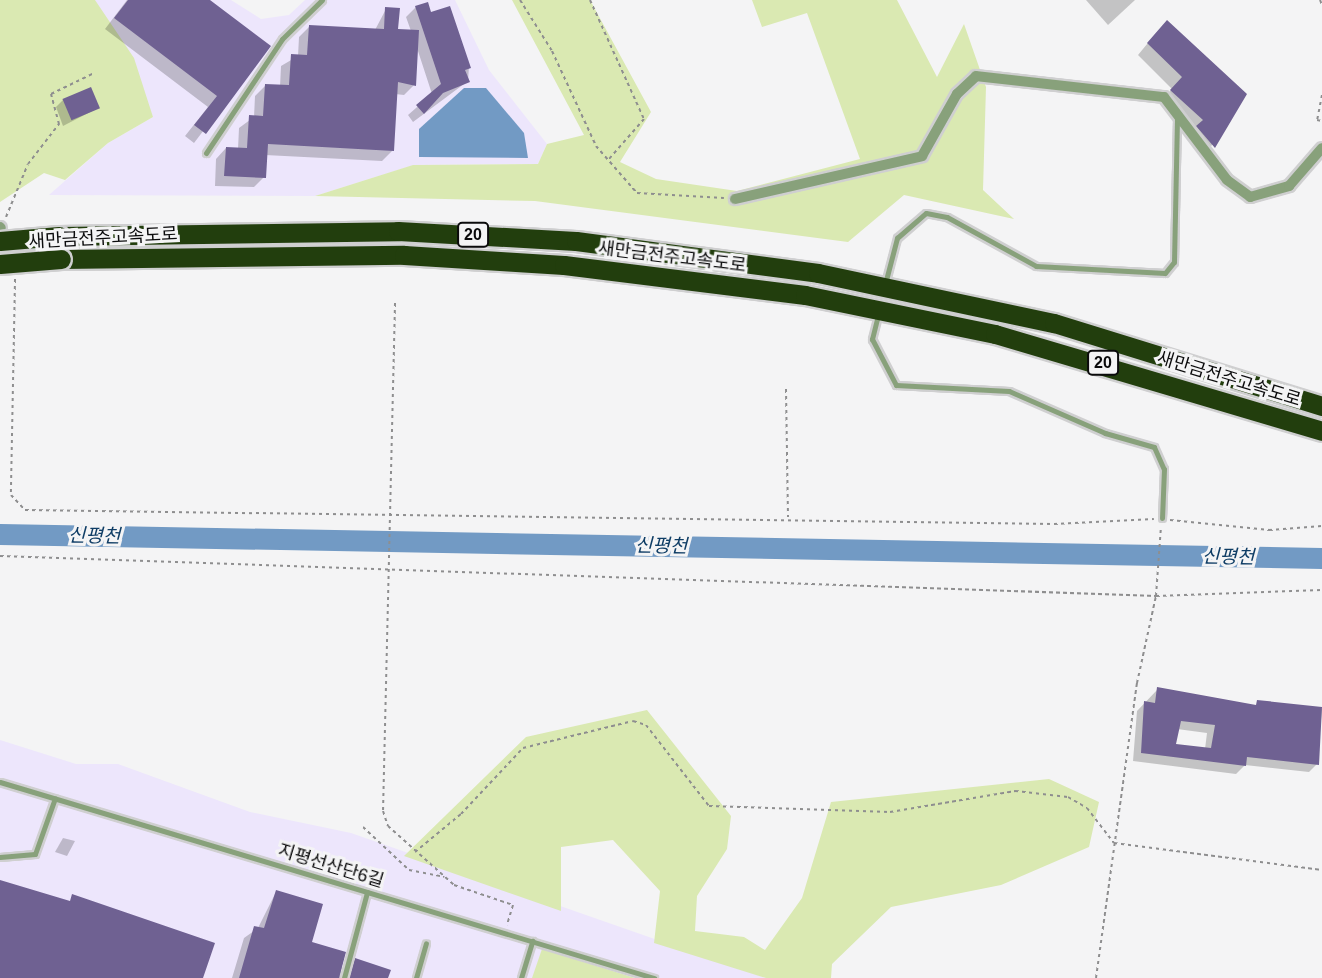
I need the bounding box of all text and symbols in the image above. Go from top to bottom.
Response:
road number: 20 [456,222,490,247]
street label: 새만금전주고속도로 [28,223,178,253]
street label: 새만금전주고속도로 [597,237,747,277]
street label: 새만금전주고속도로 [1155,347,1303,411]
road number: 20 [1086,350,1120,376]
water label: 신평천 [68,524,120,548]
water label: 신평천 [635,534,687,558]
water label: 신평천 [1202,545,1254,569]
street label: 지평선산단6길 [276,840,386,892]

